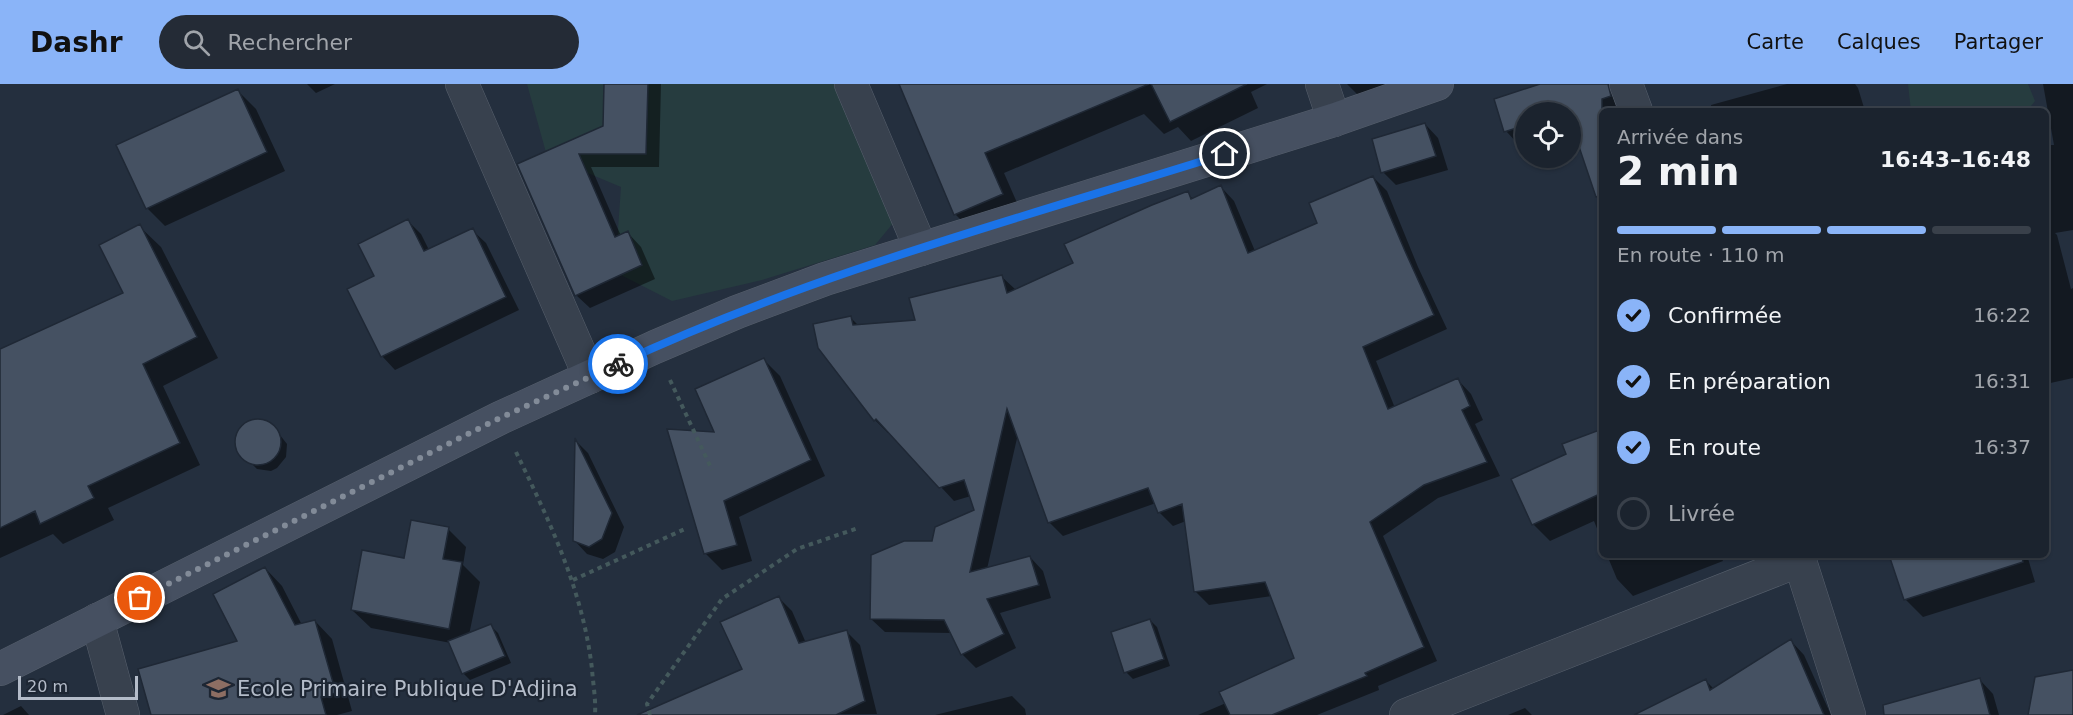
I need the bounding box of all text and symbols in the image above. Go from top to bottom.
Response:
search box [159,15,579,69]
text: Dashr [30,26,123,59]
icon: search [180,26,213,59]
text: Rechercher [228,30,352,55]
text: Carte [1747,30,1804,54]
text: Calques [1837,30,1921,54]
text: Partager [1954,30,2043,54]
map controls [1515,102,1581,168]
button: locate [1515,102,1581,168]
text: Arrivée dans [1617,125,1743,149]
pin [1199,128,1250,179]
icon: home [1208,137,1241,170]
text: 16:43–16:48 [1880,147,2031,172]
text: 2 min [1617,149,1739,194]
text: En route · 110 m [1617,243,1785,267]
icon: check [1617,299,1650,332]
text: Confirmée [1668,303,1782,328]
text: 16:22 [1973,303,2031,327]
courier [588,334,648,394]
icon: bike [602,348,635,381]
icon: check [1617,365,1650,398]
text: En préparation [1668,369,1831,394]
text: 16:31 [1973,369,2031,393]
icon: check [1617,431,1650,464]
text: En route [1668,435,1761,460]
text: 16:37 [1973,435,2031,459]
text: Livrée [1668,501,1735,526]
pin [114,572,165,623]
icon: bag [123,581,156,614]
scale bar [18,673,138,700]
school or university icon: Ecole Primaire Publique D'Adjina [206,676,232,702]
text: 20 m [27,677,68,696]
place label: Ecole Primaire Publique D'Adjina [237,677,578,701]

